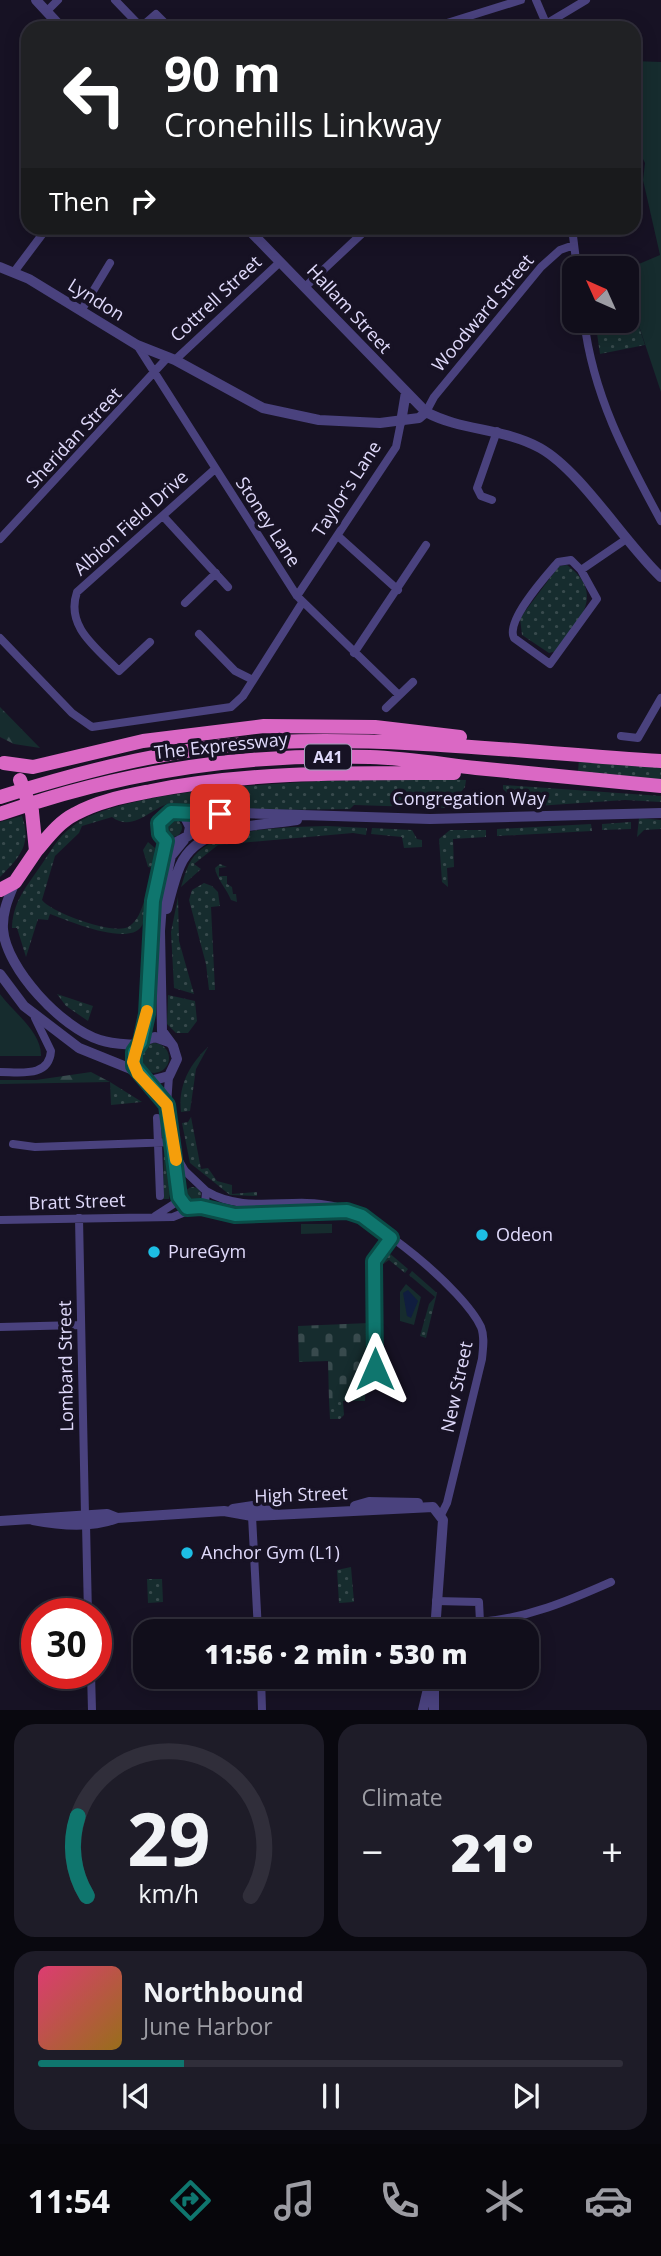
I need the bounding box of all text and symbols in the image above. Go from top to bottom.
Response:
text: 90 m [164,40,281,106]
icon: left [49,49,140,140]
text: Cronehills Linkway [164,103,441,146]
icon: right [124,182,162,220]
text: Then [49,183,110,219]
street label: Woodward Street [426,249,539,376]
street label: Cottrell Street [165,250,266,347]
north arrow [562,256,639,332]
map controls [562,256,639,333]
street label: Hallam Street [302,258,397,358]
street label: Lyndon [64,272,129,326]
street label: Sheridan Street [20,382,126,493]
street label: Taylor's Lane [306,436,386,541]
street label: Albion Field Drive [68,464,193,580]
street label: Stoney Lane [231,472,307,571]
street label: The Expressway [153,726,290,764]
road number: A41 [305,744,351,770]
pin [190,784,250,844]
street label: Congregation Way [392,786,547,810]
icon: arrive [201,795,239,833]
street label: Bratt Street [28,1187,126,1215]
place label: Odeon [496,1222,553,1246]
marker: Odeon [474,1227,490,1243]
place label: PureGym [168,1239,246,1263]
marker: PureGym [146,1244,162,1260]
street label: Lombard Street [52,1300,78,1432]
position arrow [338,1332,412,1406]
street label: New Street [435,1339,477,1435]
street label: High Street [254,1480,348,1508]
place label: Anchor Gym (L1) [201,1540,340,1564]
marker: Anchor Gym (L1) [179,1545,195,1561]
speed limit sign: 30 [21,1598,112,1689]
text: 11:56 · 2 min · 530 m [205,1636,467,1672]
text: Climate [362,1781,443,1813]
text: 29 [127,1789,210,1888]
text: 21° [451,1816,534,1887]
text: − [362,1825,383,1877]
text: + [601,1825,623,1877]
text: km/h [138,1876,199,1910]
text: Northbound [143,1974,304,2010]
text: June Harbor [143,2010,273,2042]
icon: previous [117,2077,155,2115]
icon: pause [312,2077,350,2115]
icon: next [507,2077,545,2115]
icon: directions [166,2176,215,2225]
icon: music [270,2176,319,2225]
icon: phone [375,2176,424,2225]
icon: climate [480,2176,529,2225]
icon: car [584,2176,633,2225]
text: 11:54 [28,2179,110,2222]

